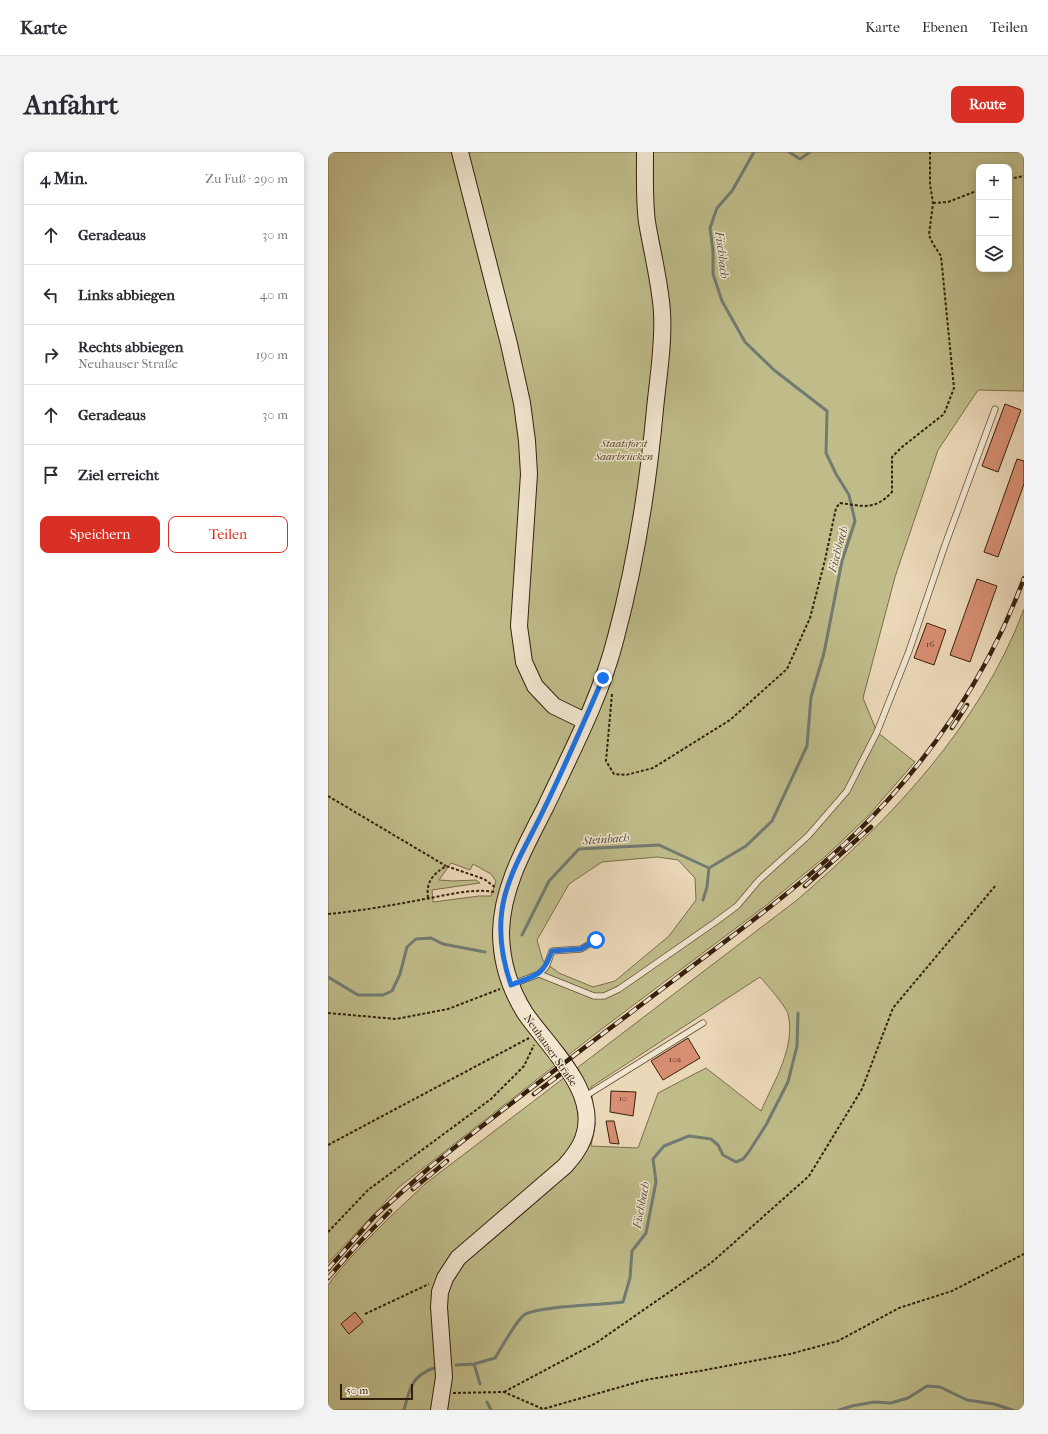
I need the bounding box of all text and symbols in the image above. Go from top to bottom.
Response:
text: Karte [20,17,67,39]
text: Karte [865,19,900,36]
text: Ebenen [922,19,968,36]
text: Teilen [990,19,1028,36]
button: Route [951,86,1024,123]
text: Anfahrt [24,88,118,121]
map controls [976,164,1012,272]
button: + [976,164,1012,200]
text: 4 Min. [40,168,87,188]
text: Zu Fuß · 290 m [205,171,288,186]
button: − [976,200,1012,236]
icon: ahead [40,224,62,246]
text: Geradeaus [78,226,146,244]
text: 30 m [262,227,288,242]
water label: Fischbach [712,230,732,279]
button: layers [976,236,1012,272]
icon: left [40,284,62,306]
text: Links abbiegen [78,286,175,304]
text: 40 m [260,287,288,302]
text: Rechts abbiegen [78,338,183,356]
icon: right [40,344,62,366]
text: 190 m [256,347,288,362]
text: Neuhauser Straße [78,356,178,371]
icon: ahead [40,404,62,426]
text: Geradeaus [78,406,146,424]
text: 30 m [262,407,288,422]
park label: Staatsforst Saarbrücken [594,437,653,463]
icon: arrive [40,464,62,486]
text: Ziel erreicht [78,466,159,484]
button: Speichern [40,516,160,553]
button: Teilen [168,516,288,553]
water label: Fischbach [825,524,851,575]
house number: 16 [926,639,934,649]
route end [594,669,612,687]
water label: Steinbach [581,830,630,848]
route start [587,931,605,949]
street label: Neuhauser Straße [521,1012,580,1089]
house number: 10a [669,1054,682,1064]
house number: 10 [619,1093,627,1103]
water label: Fischbach [629,1180,652,1231]
scale bar [340,1382,413,1401]
text: 50 m [346,1384,368,1397]

